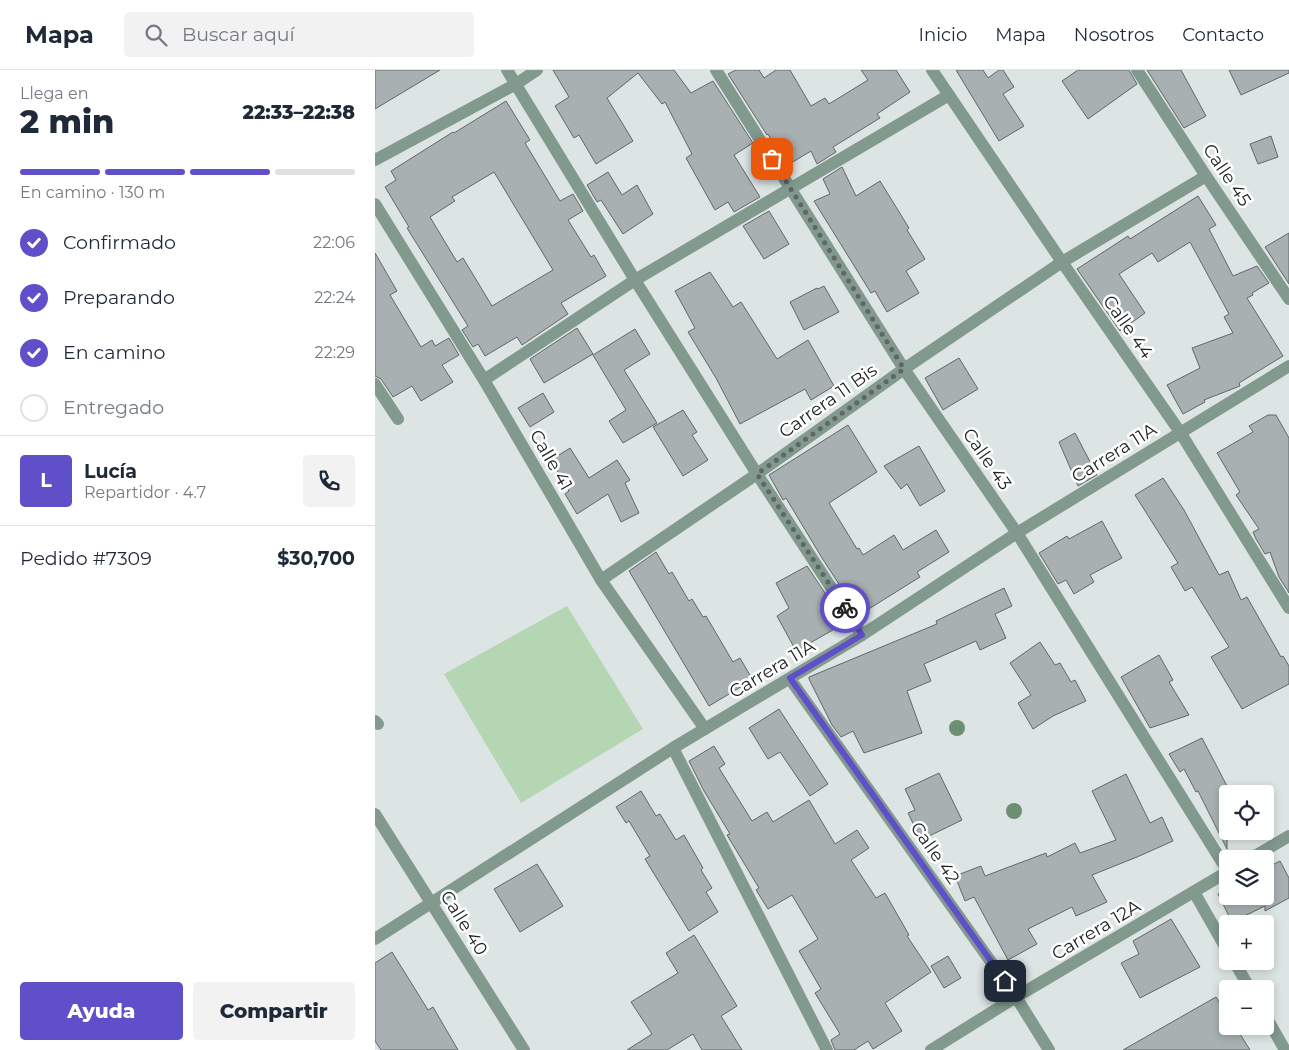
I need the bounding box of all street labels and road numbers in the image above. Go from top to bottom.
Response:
street label: Calle 45 [1198,140,1256,210]
street label: Calle 44 [1098,291,1158,363]
street label: Carrera 11 Bis [775,359,882,443]
street label: Carrera 11A [1068,418,1161,488]
street label: Calle 43 [958,424,1016,494]
street label: Calle 41 [525,426,577,494]
street label: Carrera 11A [725,635,819,703]
street label: Calle 42 [906,818,964,888]
street label: Calle 40 [436,886,492,960]
street label: Carrera 12A [1048,895,1144,965]

